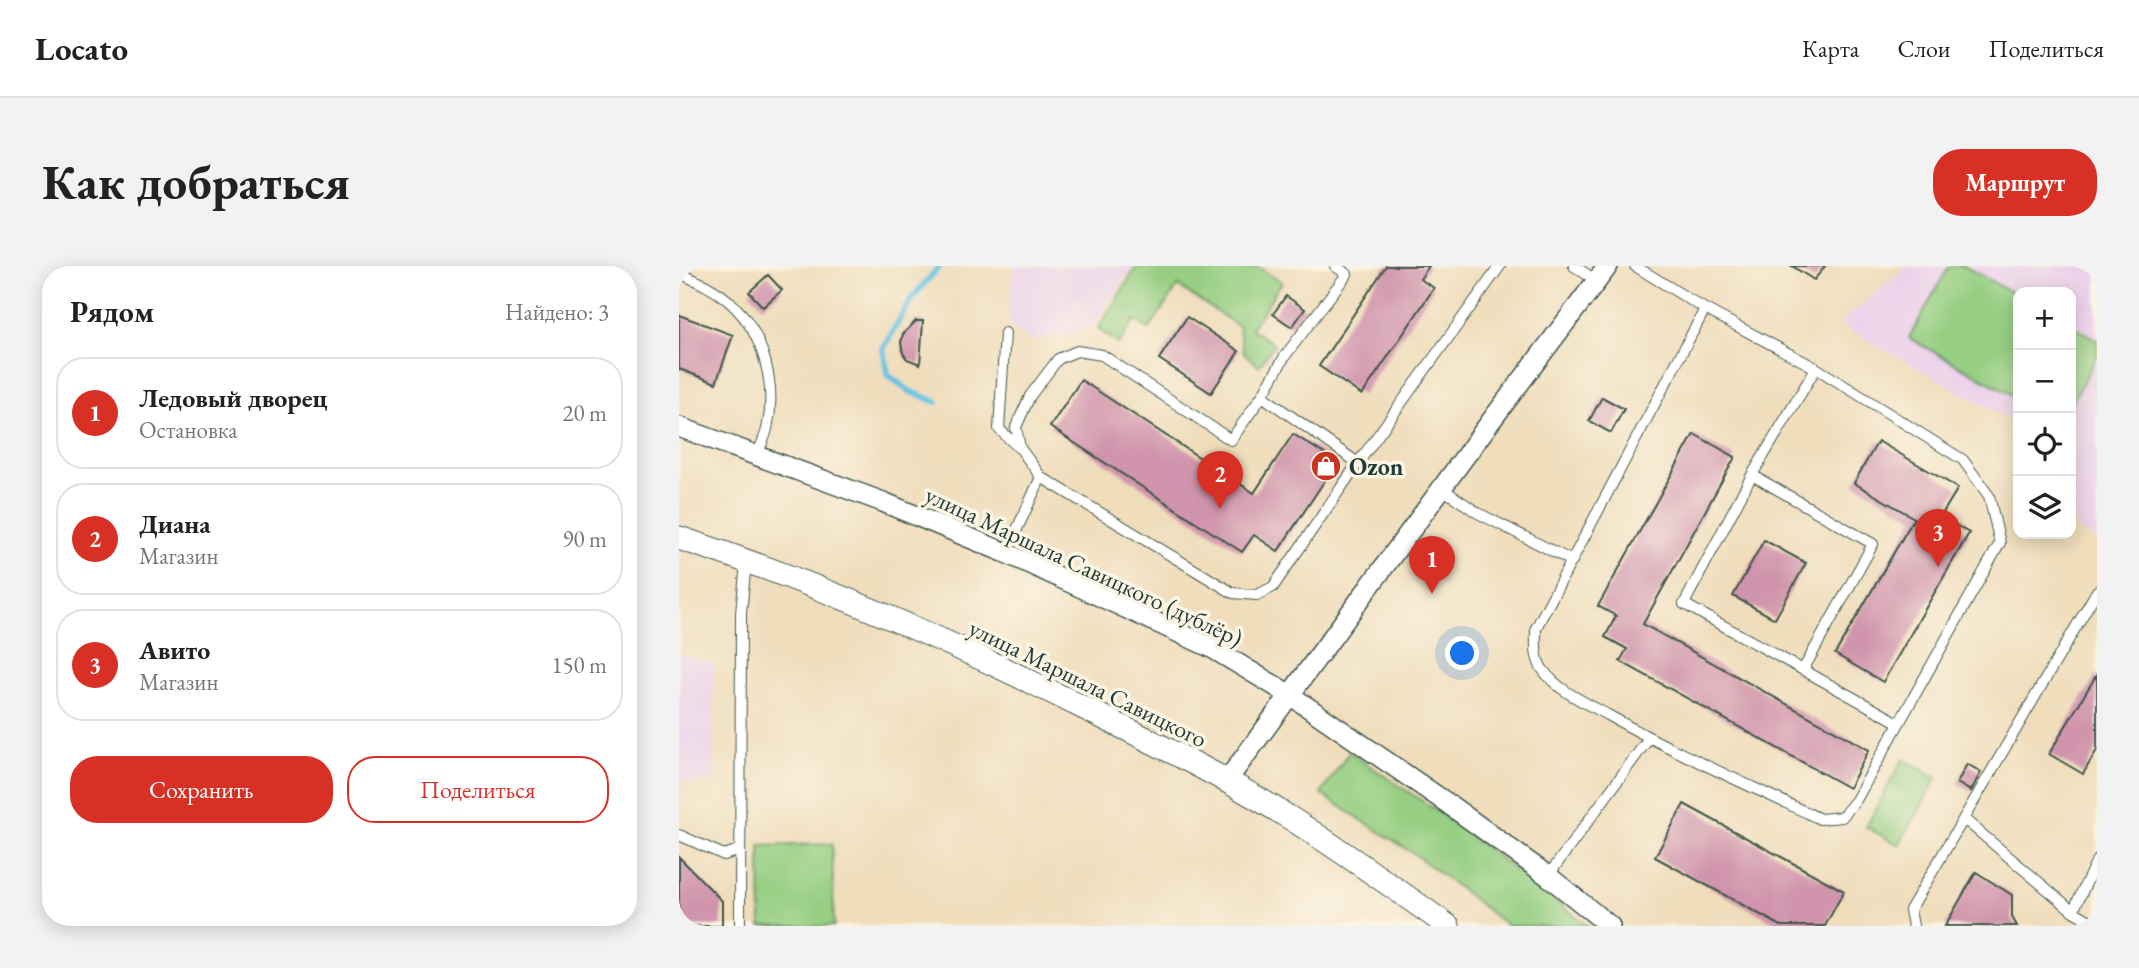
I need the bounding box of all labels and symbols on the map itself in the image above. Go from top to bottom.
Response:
shop icon: Ozon [1309,449,1343,483]
pin: 2 [1197,451,1243,509]
place label: Ozon [1349,451,1404,482]
street label: улица Маршала Савицкого (дублёр) [920,479,1248,653]
pin: 3 [1915,509,1961,567]
pin: 1 [1409,536,1455,594]
street label: улица Маршала Савицкого [964,612,1212,754]
your location [1445,636,1479,670]

